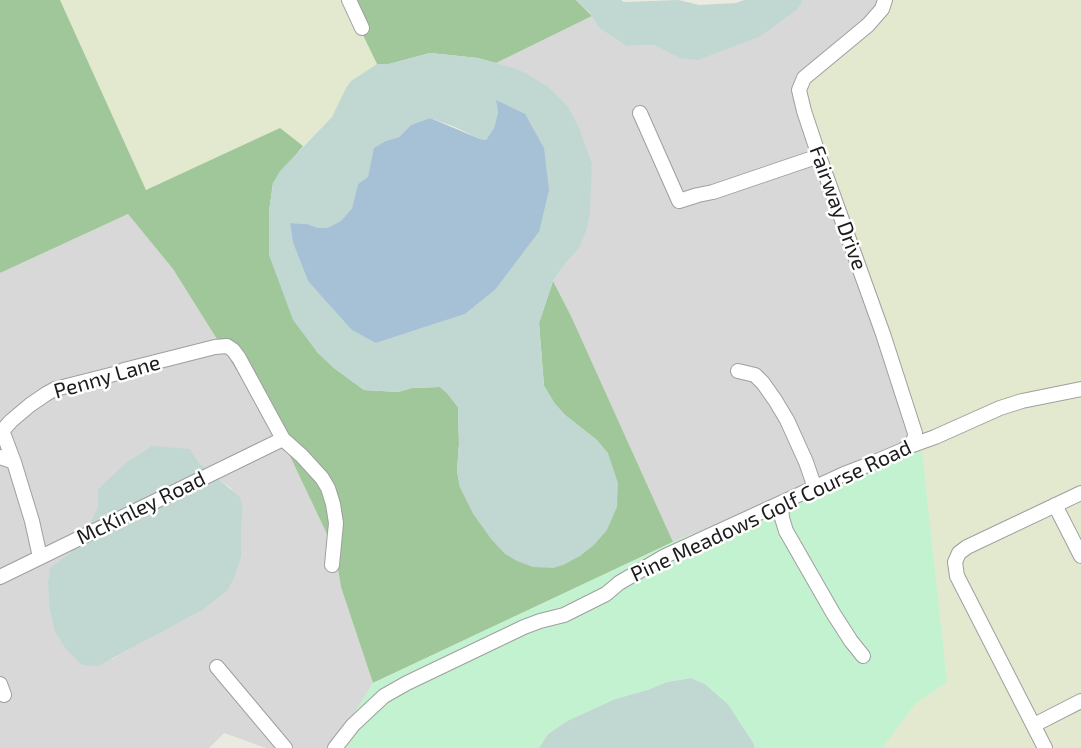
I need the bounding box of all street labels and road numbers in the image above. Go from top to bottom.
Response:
street label: Fairway Drive [804,142,872,274]
street label: Penny Lane [51,350,163,404]
street label: Pine Meadows Golf Course Road [627,435,915,587]
street label: McKinley Road [73,466,209,550]

